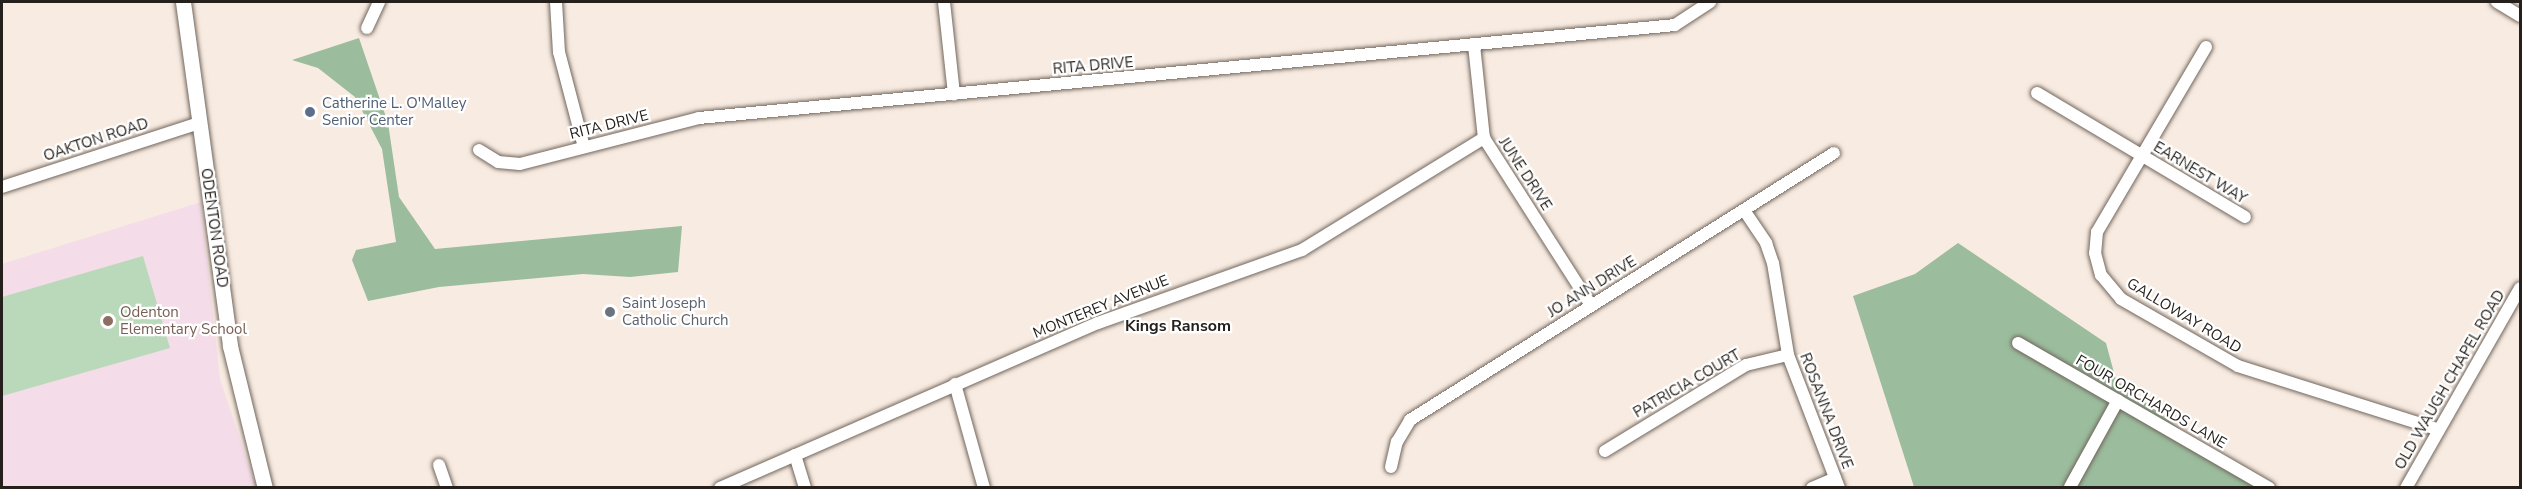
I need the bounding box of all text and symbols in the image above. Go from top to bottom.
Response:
street label: RITA DRIVE [1052,54,1134,78]
place label: Catherine L. O'Malley Senior Center [322,94,466,129]
marker: Catherine L. O'Malley Senior Center [303,105,317,119]
street label: RITA DRIVE [568,107,650,143]
street label: OAKTON ROAD [41,115,151,165]
street label: JUNE DRIVE [1495,134,1555,214]
street label: EARNEST WAY [2150,138,2250,208]
street label: ODENTON ROAD [197,167,231,289]
street label: JO ANN DRIVE [1544,253,1640,321]
street label: MONTEREY AVENUE [1031,272,1171,342]
street label: GALLOWAY ROAD [2123,275,2245,357]
street label: OLD WAUGH CHAPEL ROAD [2391,287,2509,473]
place label: Saint Joseph Catholic Church [622,294,728,329]
place label: Odenton Elementary School [120,303,247,338]
marker: Saint Joseph Catholic Church [603,305,617,319]
marker: Odenton Elementary School [101,314,115,328]
district label: Kings Ransom [1125,316,1231,336]
street label: PATRICIA COURT [1630,346,1744,422]
street label: ROSANNA DRIVE [1796,351,1856,471]
street label: FOUR ORCHARDS LANE [2072,351,2230,453]

